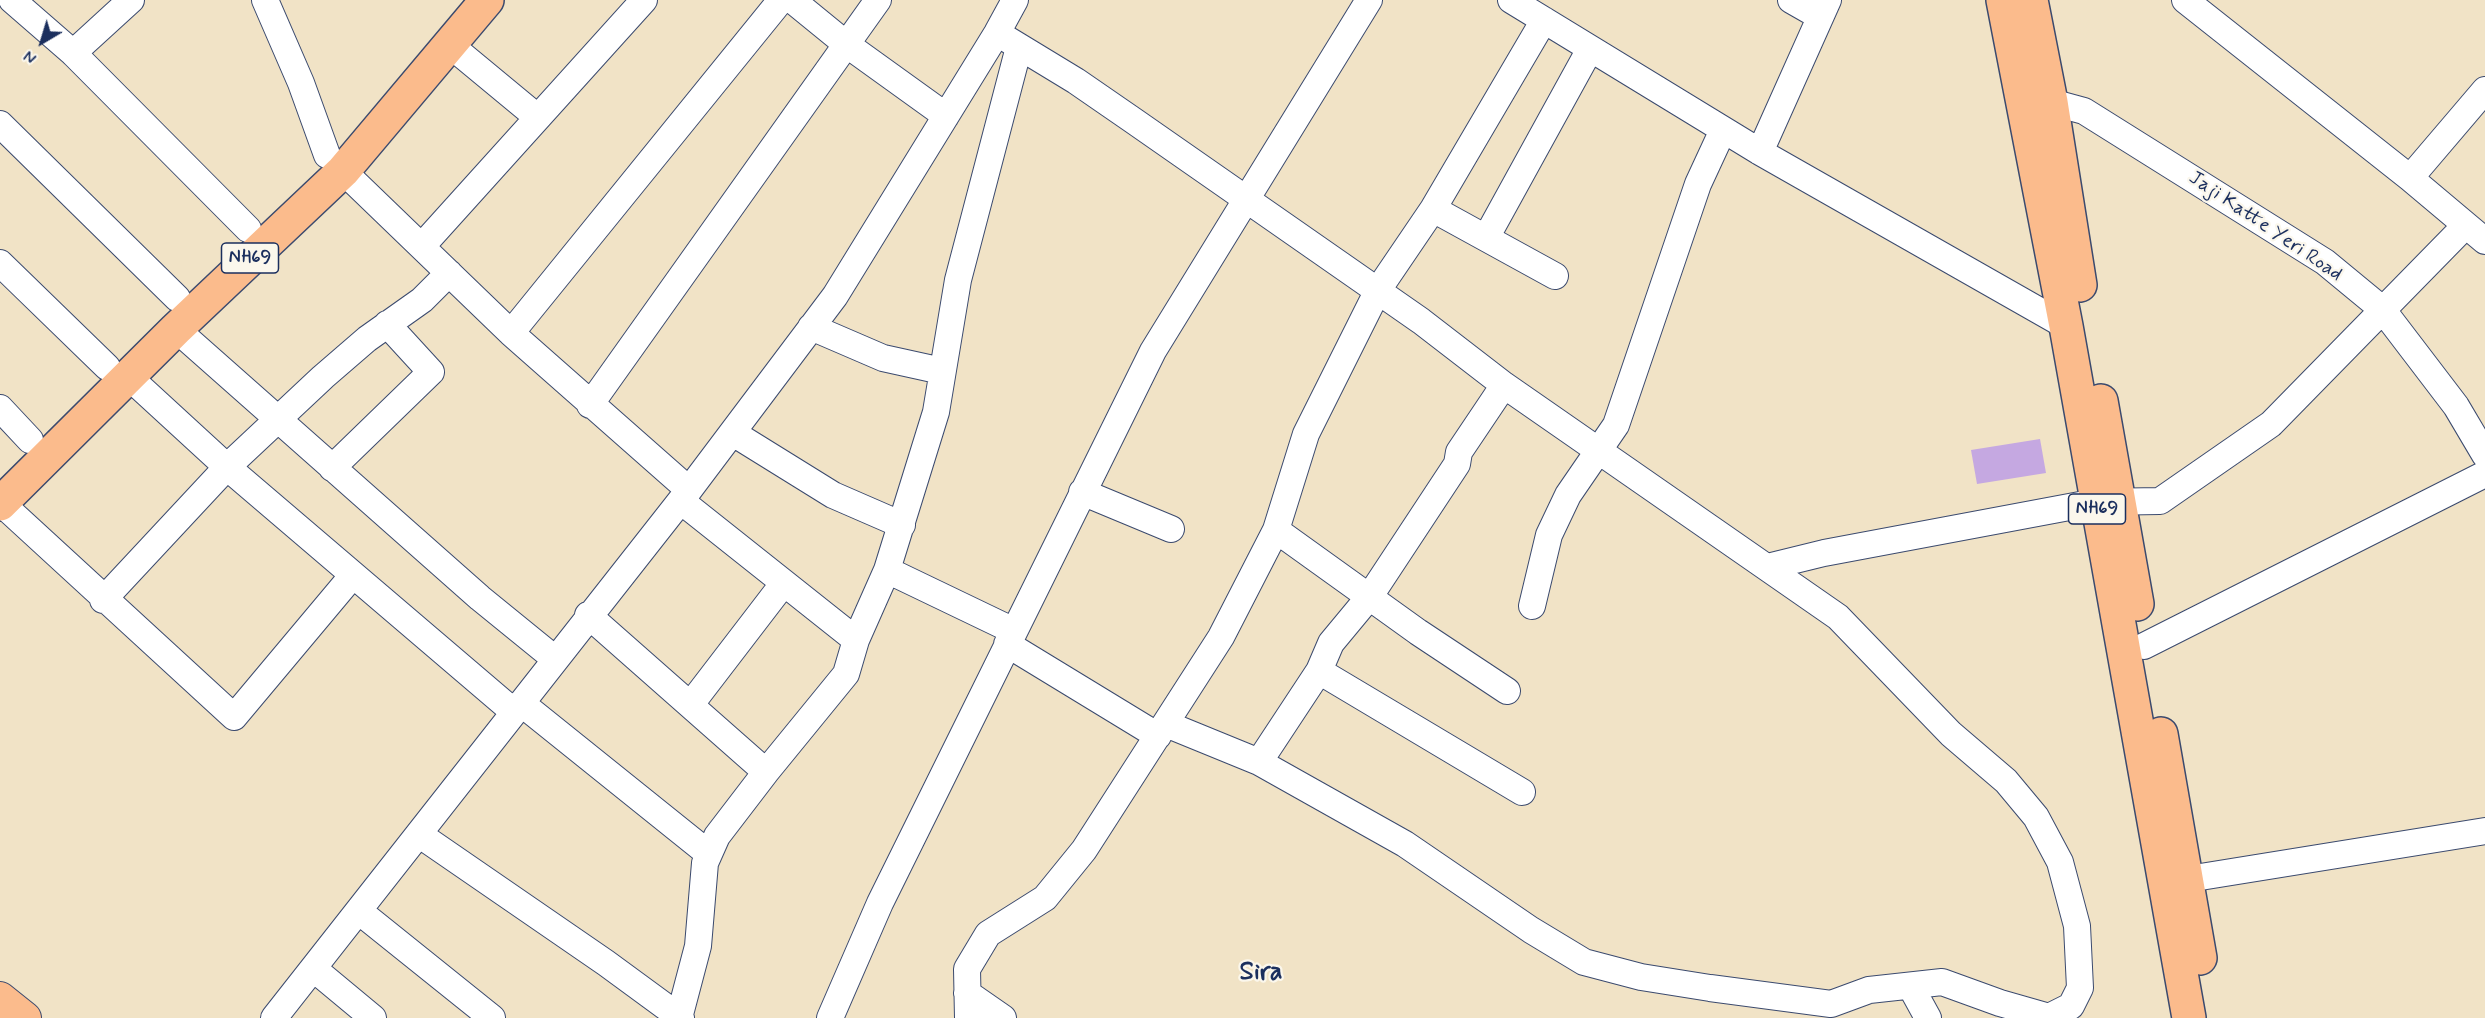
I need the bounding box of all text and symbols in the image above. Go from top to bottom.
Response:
north arrow [12,12,72,72]
text: N [20,45,41,68]
street label: Jaji Katte Yeri Road [2184,167,2346,287]
road number: NH69 [222,243,278,273]
road number: NH69 [2068,494,2126,524]
district label: Sira [1240,958,1282,990]

